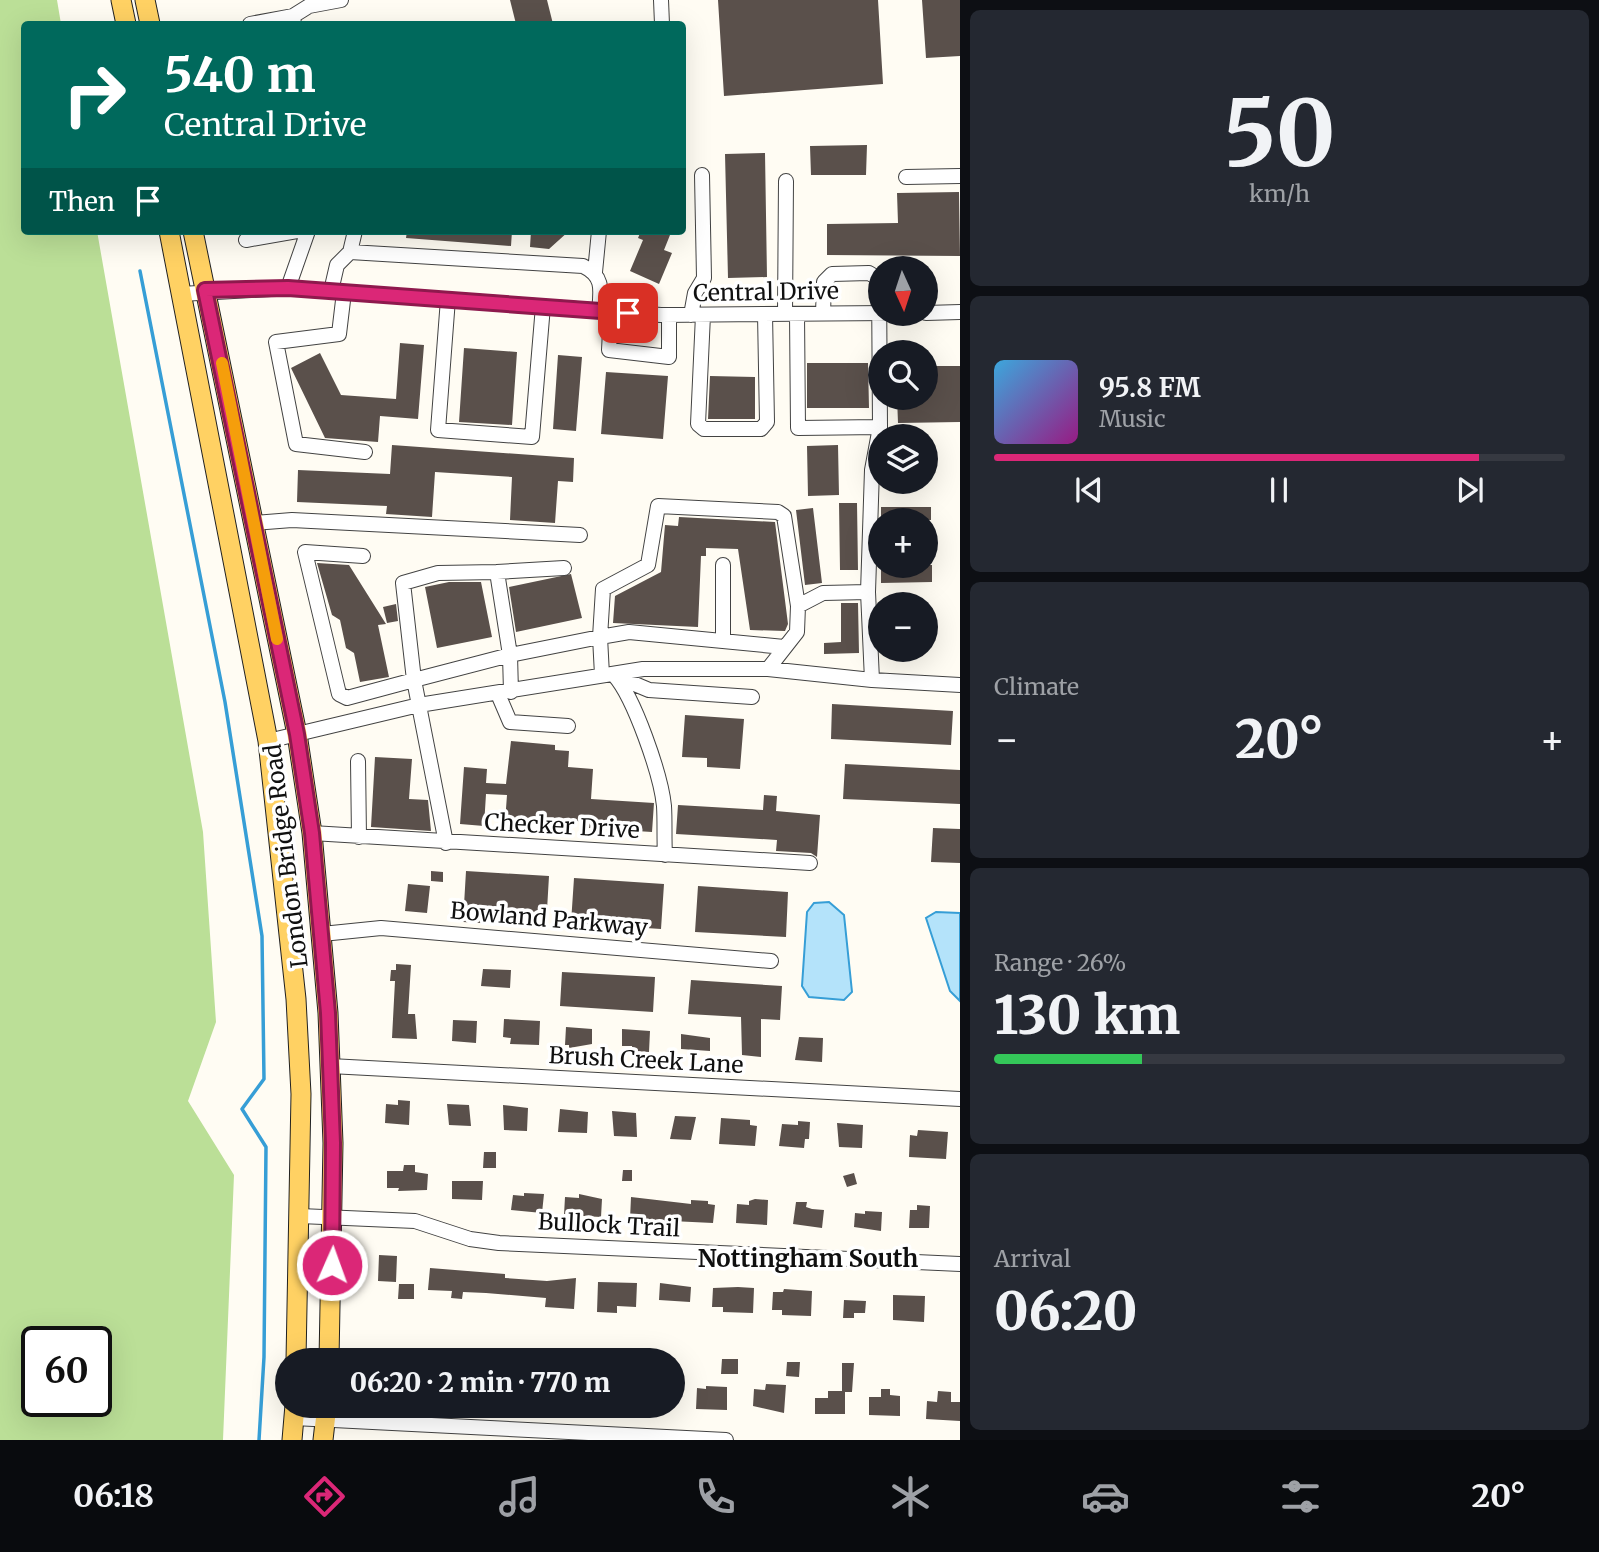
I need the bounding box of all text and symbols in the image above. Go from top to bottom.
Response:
text: 540 m [164,44,316,105]
icon: right [49,49,140,140]
text: 50 [1223,76,1336,191]
text: Central Drive [164,105,367,145]
text: km/h [1249,179,1310,208]
icon: arrive [129,182,167,220]
text: Then [49,185,115,218]
north arrow [868,256,938,326]
map controls [868,256,938,662]
street label: Central Drive [693,276,839,307]
pin [598,283,658,343]
icon: arrive [609,294,647,332]
button: search [868,340,938,410]
text: 95.8 FM [1099,371,1201,404]
text: Music [1099,404,1166,433]
button: layers [868,424,938,494]
icon: previous [1070,471,1108,509]
icon: pause [1260,471,1298,509]
icon: next [1451,471,1489,509]
button: + [868,508,938,578]
button: − [868,592,938,662]
text: Climate [994,672,1079,701]
text: 20° [1235,707,1324,772]
text: − [994,716,1019,763]
text: + [1540,716,1565,763]
street label: London Bridge Road [257,742,314,970]
street label: Checker Drive [484,807,640,844]
street label: Bowland Parkway [449,895,650,942]
text: Range · 26% [994,948,1126,977]
text: 130 km [994,983,1180,1048]
street label: Brush Creek Lane [548,1040,744,1079]
street label: Bullock Trail [537,1206,681,1243]
position arrow [295,1228,369,1302]
district label: Nottingham South [698,1243,918,1274]
text: Arrival [994,1244,1071,1273]
text: 06:20 [994,1279,1137,1344]
speed limit sign: 60 [21,1326,112,1417]
text: 06:20 · 2 min · 770 m [350,1366,610,1399]
icon: directions [300,1472,349,1521]
icon: music [495,1472,544,1521]
icon: phone [691,1472,740,1521]
icon: climate [886,1472,935,1521]
icon: car [1081,1472,1130,1521]
icon: filters [1276,1472,1325,1521]
text: 06:18 [73,1476,154,1516]
text: 20° [1472,1476,1526,1516]

